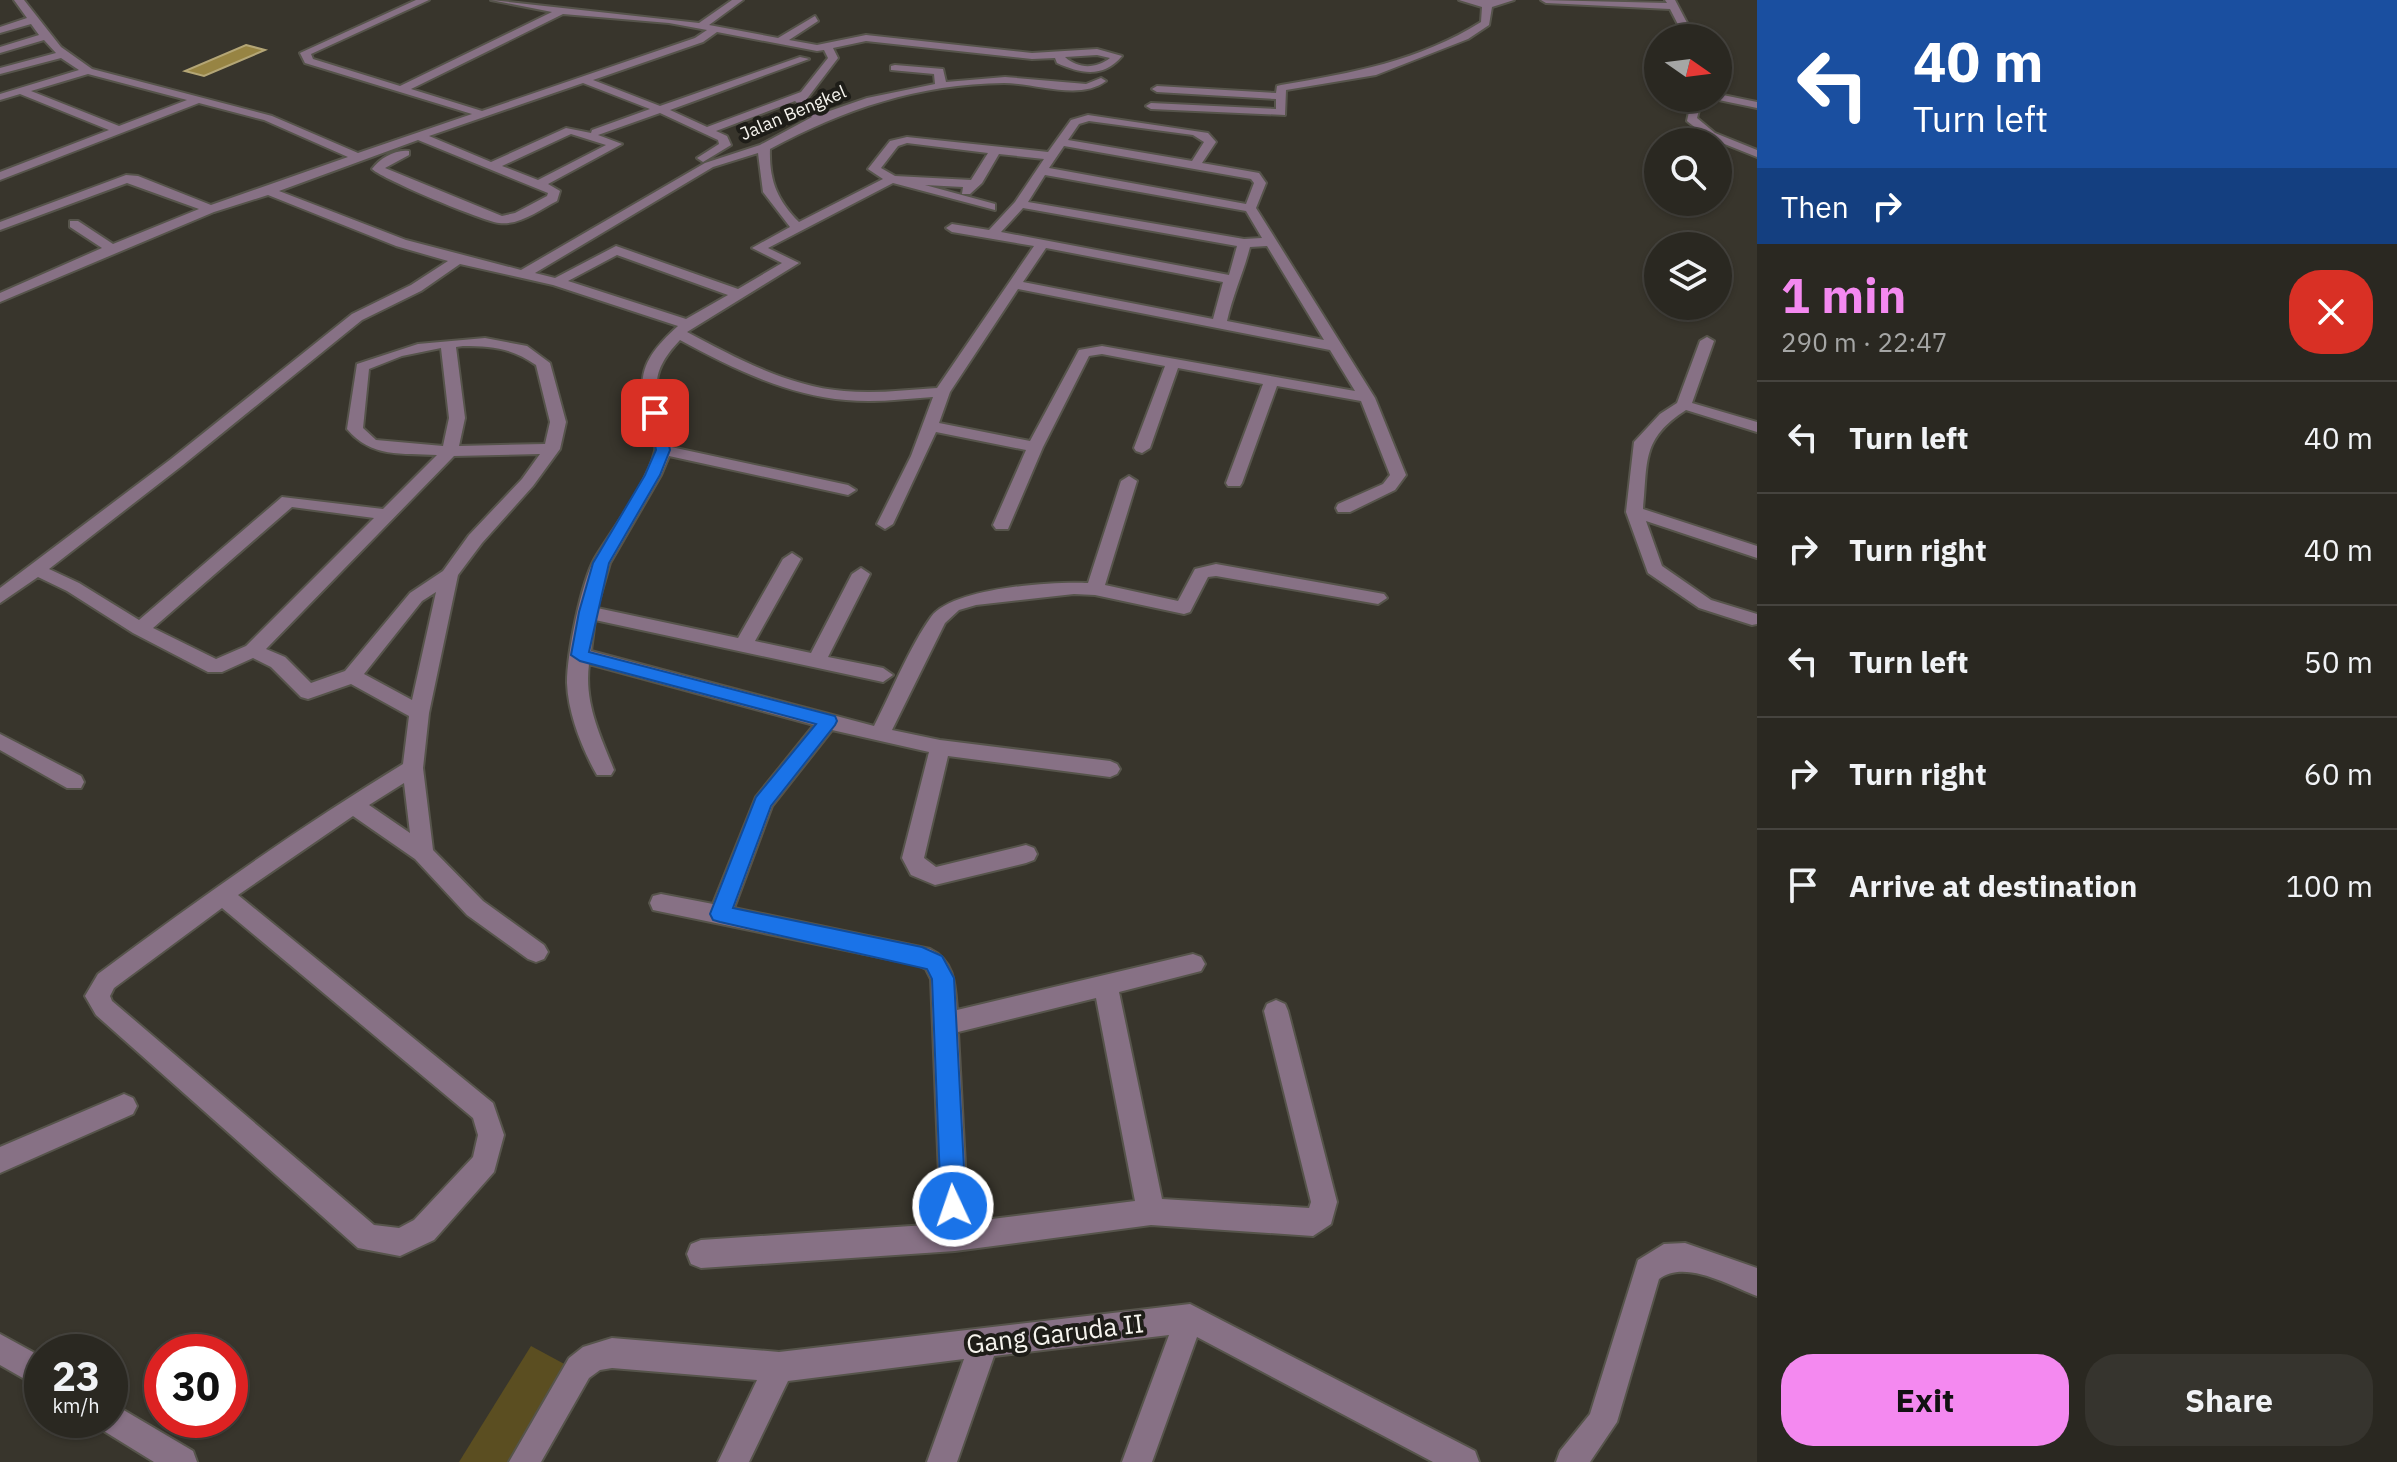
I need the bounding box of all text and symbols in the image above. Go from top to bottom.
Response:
north arrow [1644,24,1732,112]
map controls [1644,24,1732,320]
text: 40 m [1913,25,2043,97]
icon: left [1781,32,1885,136]
street label: Jalan Bengkel [736,80,849,145]
text: Turn left [1913,95,2048,142]
button: search [1644,128,1732,216]
icon: right [1865,184,1909,228]
text: Then [1781,187,1849,226]
button: layers [1644,232,1732,320]
text: 1 min [1781,264,1906,326]
button: close [2289,270,2373,354]
text: 290 m · 22:47 [1781,325,1947,359]
pin [621,379,689,447]
icon: arrive [633,391,677,435]
icon: left [1781,415,1825,459]
text: Turn left [1849,418,1968,457]
text: 40 m [2304,418,2373,457]
icon: right [1781,527,1825,571]
text: Turn right [1849,530,1987,569]
text: 40 m [2304,530,2373,569]
icon: left [1781,639,1825,683]
text: Turn left [1849,642,1968,681]
text: 50 m [2304,642,2373,681]
icon: right [1781,751,1825,795]
text: Turn right [1849,754,1987,793]
text: 60 m [2304,754,2373,793]
icon: arrive [1781,863,1825,907]
text: Arrive at destination [1849,866,2137,905]
text: 100 m [2286,866,2373,905]
position arrow [911,1164,995,1248]
street label: Gang Garuda II [964,1305,1146,1361]
speed limit sign: 30 [144,1334,248,1438]
text: 23 [52,1350,100,1402]
button: Exit [1781,1354,2069,1446]
button: Share [2085,1354,2373,1446]
text: km/h [52,1392,100,1419]

